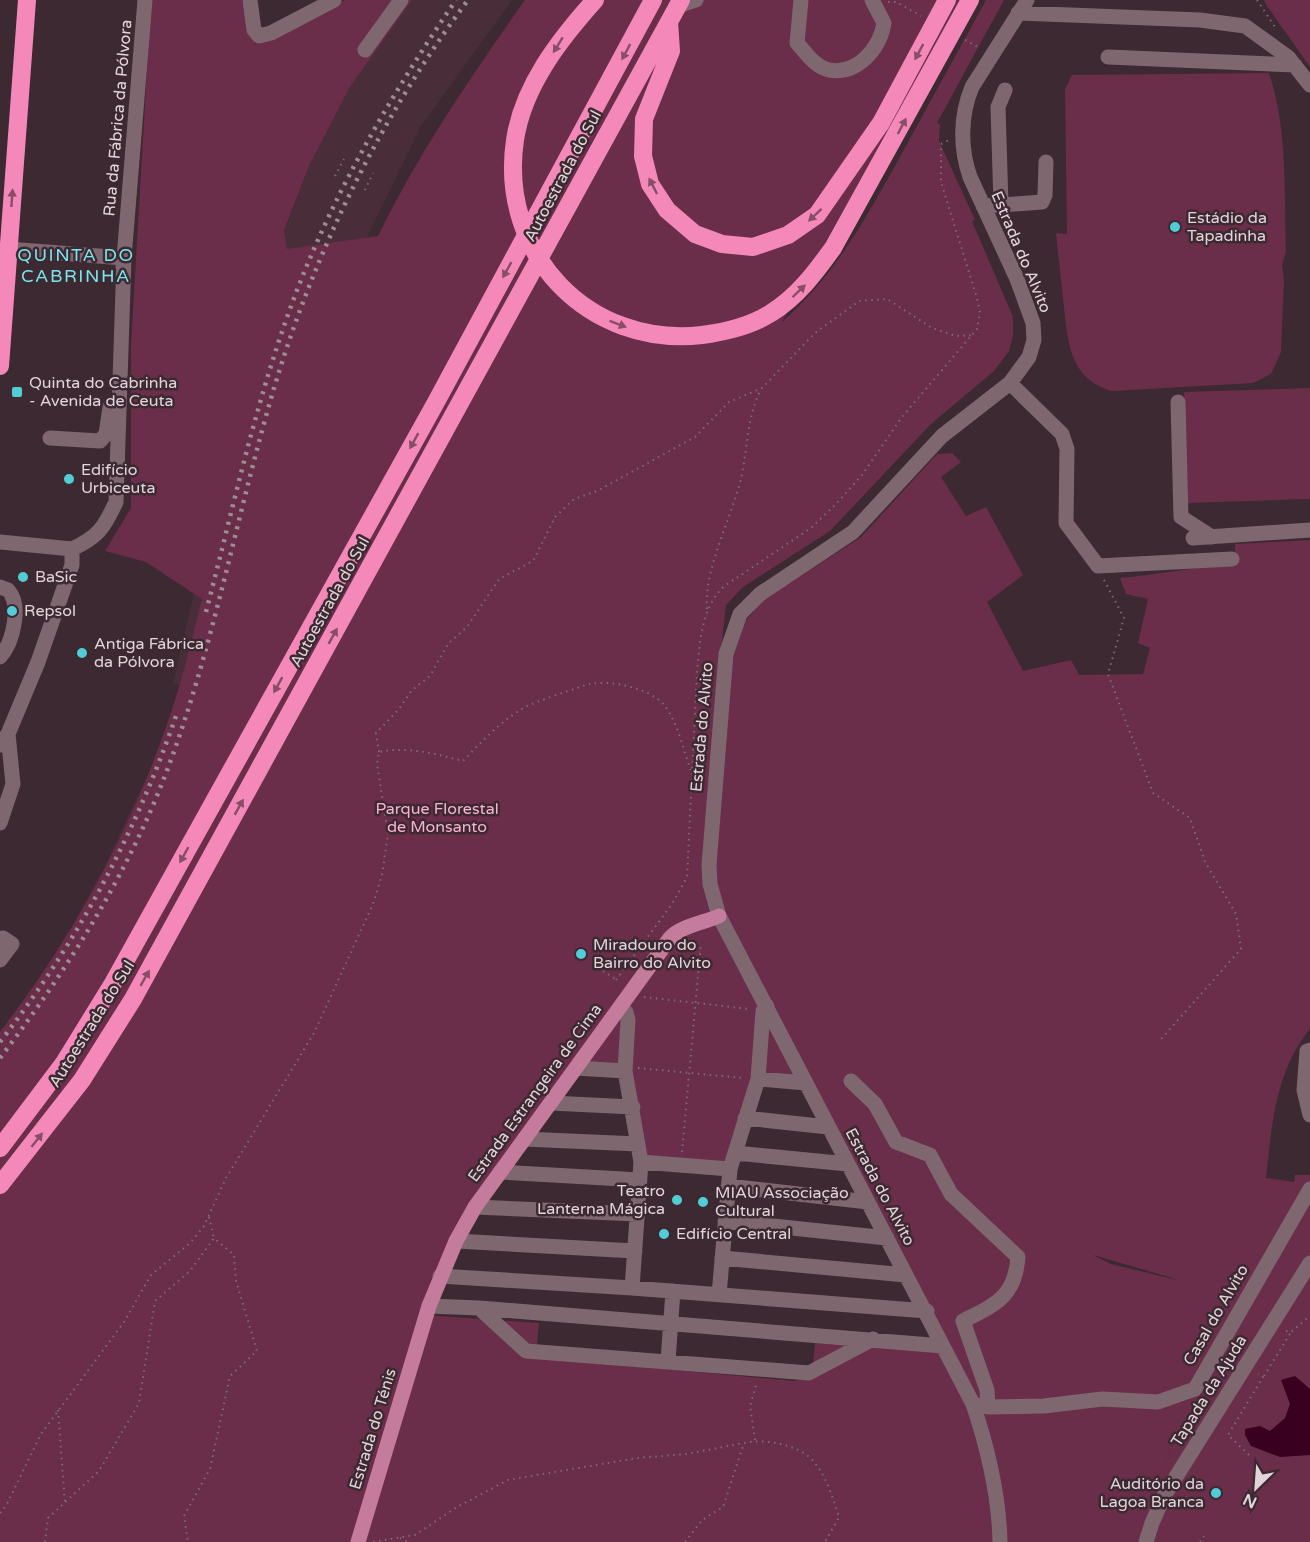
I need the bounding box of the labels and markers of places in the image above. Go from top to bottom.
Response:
place label: Estádio da Tapadinha [1187,208,1267,246]
marker: Estádio da Tapadinha [1168,220,1182,234]
place label: Quinta do Cabrinha - Avenida de Ceuta [29,373,177,411]
marker: Quinta do Cabrinha - Avenida de Ceuta [10,385,24,399]
place label: Edifício Urbiceuta [81,460,155,498]
marker: Edifício Urbiceuta [62,472,76,486]
place label: BaSic [35,567,77,587]
marker: BaSic [16,570,30,584]
place label: Repsol [24,601,76,621]
marker: Repsol [5,604,19,618]
place label: Antiga Fábrica da Pólvora [94,634,204,672]
marker: Antiga Fábrica da Pólvora [75,646,89,660]
place label: Miradouro do Bairro do Alvito [593,935,711,973]
marker: Miradouro do Bairro do Alvito [574,947,588,961]
place label: Teatro Lanterna Mágica [537,1181,665,1219]
place label: MIAU Associação Cultural [715,1183,849,1221]
marker: Teatro Lanterna Mágica [670,1193,684,1207]
marker: MIAU Associação Cultural [696,1195,710,1209]
place label: Edifício Central [676,1224,791,1244]
marker: Edifício Central [657,1227,671,1241]
place label: Auditório da Lagoa Branca [1099,1474,1204,1512]
marker: Auditório da Lagoa Branca [1209,1486,1223,1500]

